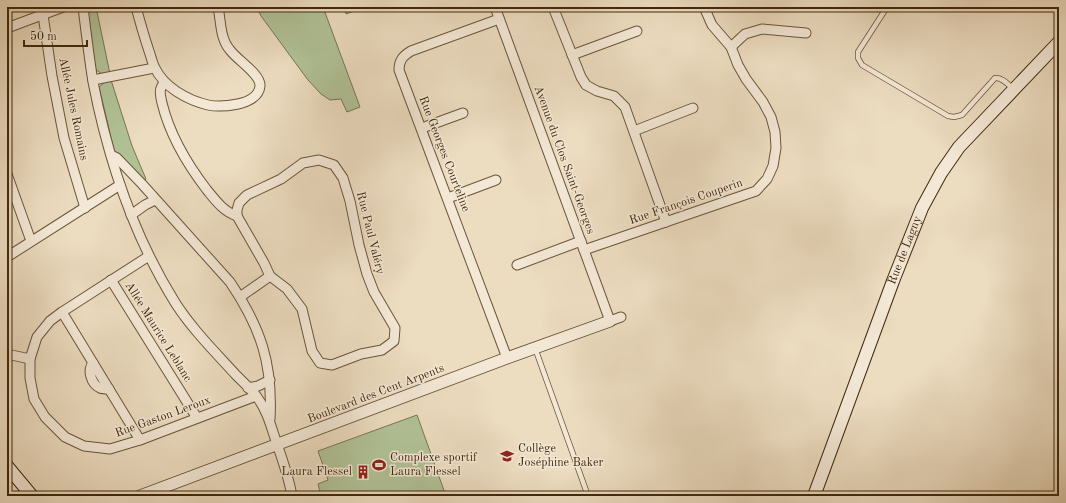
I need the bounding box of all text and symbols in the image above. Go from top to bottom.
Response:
scale bar [24,22,87,48]
text: 50 m [30,30,57,43]
street label: Allée Jules Romains [56,56,90,162]
street label: Avenue du Clos Saint-Georges [531,84,597,236]
street label: Rue Georges Courteline [416,94,472,214]
street label: Rue François Couperin [628,177,745,227]
street label: Rue Paul Valéry [354,190,386,276]
street label: Rue de Lagny [886,214,924,286]
street label: Allée Maurice Leblanc [122,280,194,384]
street label: Boulevard des Cent Arpents [306,362,446,426]
street label: Rue Gaston Leroux [114,394,212,440]
place label: Collège Joséphine Baker [518,443,603,469]
school or university icon: Collège Joséphine Baker [499,448,515,464]
place label: Complexe sportif Laura Flessel [390,452,478,478]
sports icon: Complexe sportif Laura Flessel [371,457,387,473]
building icon: Laura Flessel [355,464,371,480]
place label: Laura Flessel [281,466,352,478]

